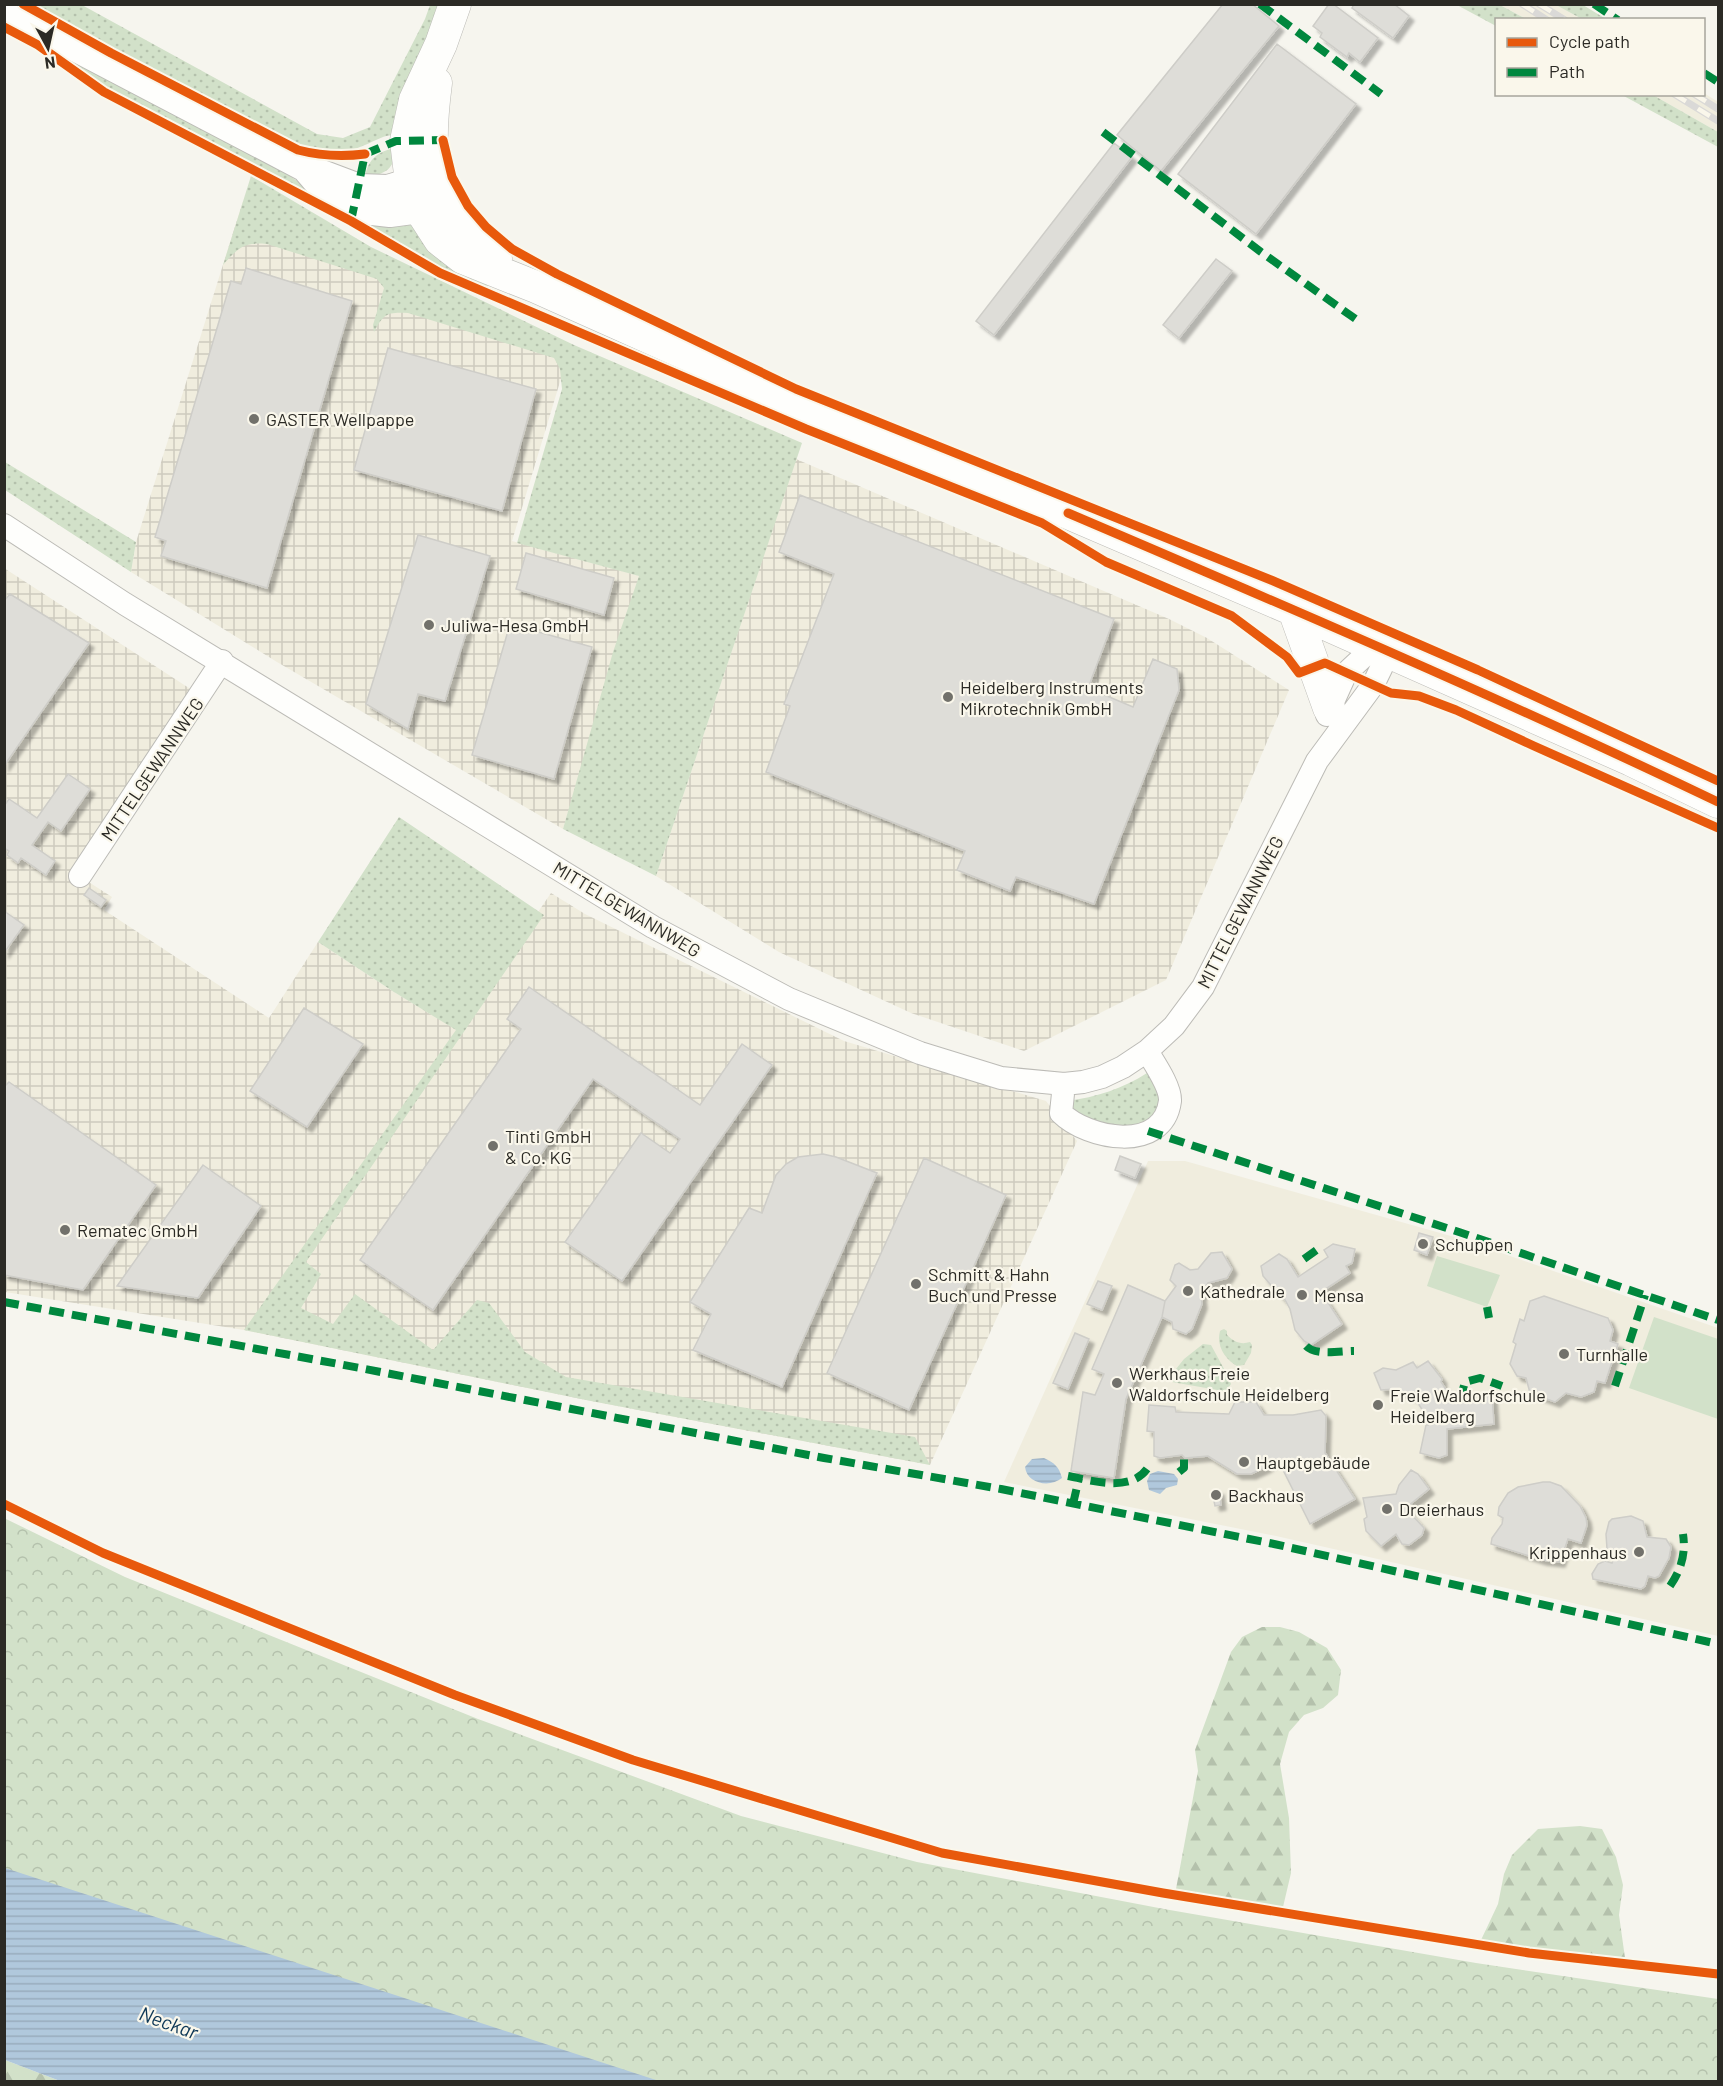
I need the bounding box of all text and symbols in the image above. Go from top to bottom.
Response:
north arrow [18,18,78,78]
legend [1495,18,1705,96]
text: Cycle path [1549,30,1630,52]
text: N [44,53,57,73]
text: Path [1549,60,1585,82]
place label: GASTER Wellpappe [266,408,414,430]
marker: GASTER Wellpappe [247,412,261,426]
place label: Juliwa-Hesa GmbH [441,614,589,636]
marker: Juliwa-Hesa GmbH [422,618,436,632]
place label: Heidelberg Instruments Mikrotechnik GmbH [960,676,1143,719]
marker: Heidelberg Instruments Mikrotechnik GmbH [941,690,955,704]
street label: MITTELGEWANNWEG [96,693,208,845]
street label: MITTELGEWANNWEG [1192,832,1288,992]
street label: MITTELGEWANNWEG [549,856,705,962]
place label: Tinti GmbH & Co. KG [505,1125,592,1168]
marker: Tinti GmbH & Co. KG [486,1139,500,1153]
place label: Rematec GmbH [77,1219,198,1241]
marker: Rematec GmbH [58,1223,72,1237]
place label: Schuppen [1435,1233,1513,1255]
marker: Schuppen [1416,1237,1430,1251]
place label: Schmitt & Hahn Buch und Presse [928,1263,1057,1306]
marker: Schmitt & Hahn Buch und Presse [909,1277,923,1291]
place label: Kathedrale [1200,1280,1285,1302]
marker: Kathedrale [1181,1284,1195,1298]
place label: Mensa [1314,1284,1364,1306]
marker: Mensa [1295,1288,1309,1302]
place label: Turnhalle [1576,1343,1648,1365]
marker: Turnhalle [1557,1347,1571,1361]
place label: Werkhaus Freie Waldorfschule Heidelberg [1129,1362,1329,1405]
marker: Werkhaus Freie Waldorfschule Heidelberg [1110,1376,1124,1390]
place label: Freie Waldorfschule Heidelberg [1390,1384,1546,1427]
marker: Freie Waldorfschule Heidelberg [1371,1398,1385,1412]
place label: Hauptgebäude [1256,1451,1370,1473]
marker: Hauptgebäude [1237,1455,1251,1469]
place label: Backhaus [1228,1484,1304,1506]
marker: Backhaus [1209,1488,1223,1502]
place label: Dreierhaus [1399,1498,1484,1520]
marker: Dreierhaus [1380,1502,1394,1516]
place label: Krippenhaus [1529,1541,1627,1563]
marker: Krippenhaus [1632,1545,1646,1559]
water label: Neckar [136,2000,202,2044]

